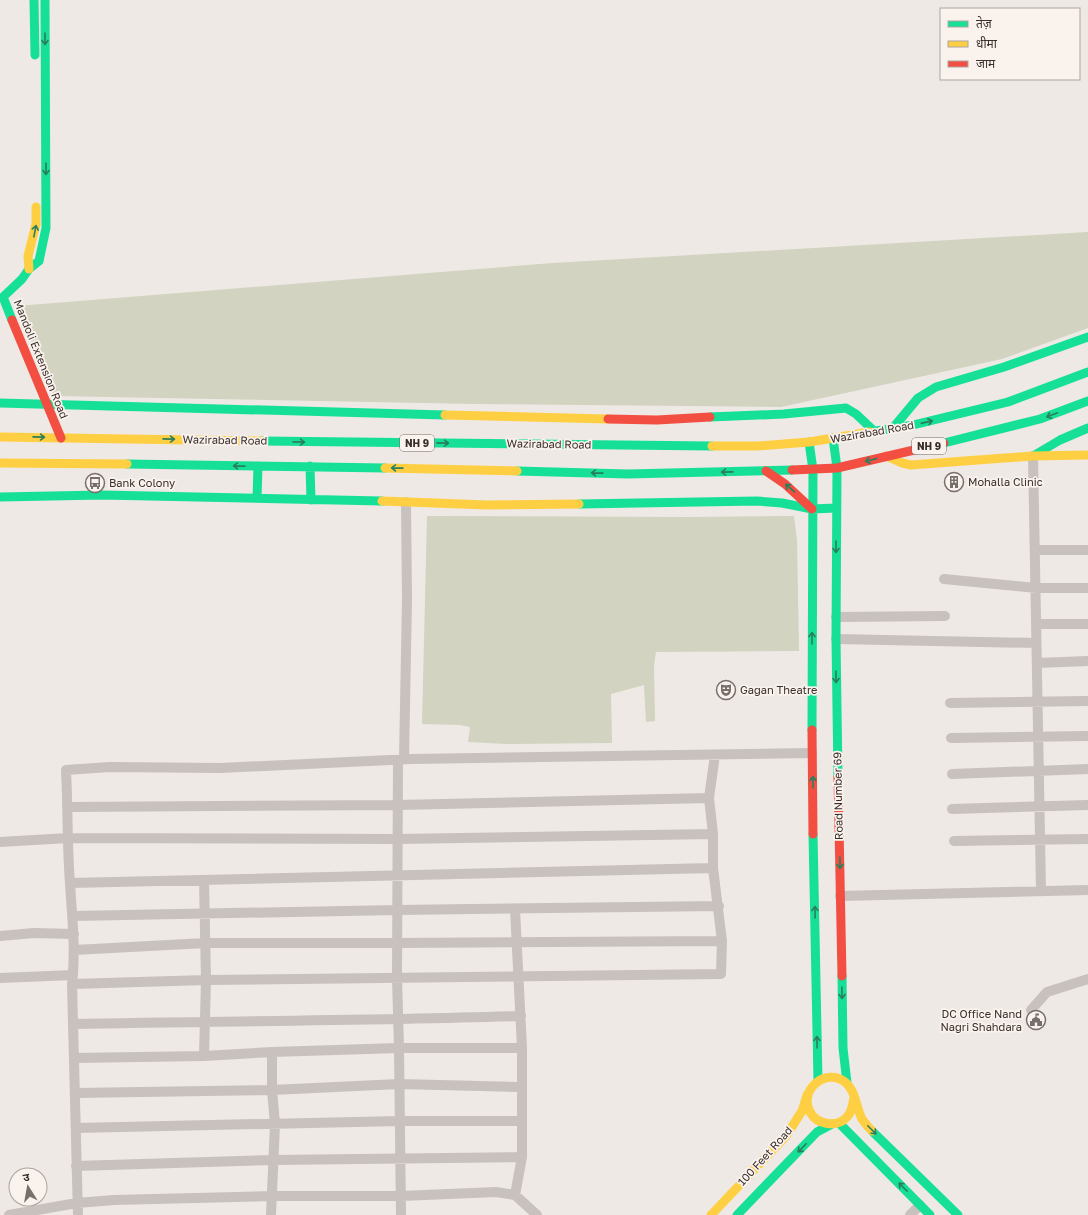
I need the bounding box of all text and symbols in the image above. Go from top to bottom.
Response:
legend [940,8,1080,80]
text: तेज़ [976,16,993,31]
one-way arrow [41,32,49,45]
text: धीमा [976,36,998,51]
text: जाम [976,56,996,71]
one-way arrow [42,162,50,175]
one-way arrow [31,225,39,238]
street label: Mandoli Extension Road [12,297,71,420]
one-way arrow [1046,411,1058,419]
one-way arrow [920,417,933,425]
street label: Wazirabad Road [829,418,915,445]
street label: Wazirabad Road [183,432,267,447]
one-way arrow [32,433,45,441]
one-way arrow [162,435,175,443]
road number: NH 9 [400,435,434,451]
street label: Wazirabad Road [507,436,591,451]
one-way arrow [292,438,305,445]
road number: NH 9 [912,438,946,454]
one-way arrow [436,439,449,447]
one-way arrow [865,456,878,464]
one-way arrow [233,462,246,470]
one-way arrow [391,464,404,472]
one-way arrow [721,468,734,476]
one-way arrow [591,469,604,477]
building icon: Mohalla Clinic [943,471,965,493]
bus stop icon: Bank Colony [84,472,106,494]
place label: Mohalla Clinic [968,475,1043,488]
place label: Bank Colony [109,476,175,489]
one-way arrow [785,483,795,493]
one-way arrow [832,540,840,553]
one-way arrow [808,632,816,645]
one-way arrow [832,670,840,683]
theatre icon: Gagan Theatre [715,679,737,701]
place label: Gagan Theatre [740,683,818,696]
street label: Road Number 69 [830,752,845,840]
one-way arrow [809,776,817,789]
one-way arrow [836,856,844,869]
one-way arrow [811,906,819,919]
one-way arrow [838,986,846,999]
place label: DC Office Nand Nagri Shahdara [941,1007,1022,1033]
public building icon: DC Office Nand Nagri Shahdara [1025,1009,1047,1031]
one-way arrow [814,1036,821,1049]
street label: 100 Feet Road [735,1123,795,1188]
one-way arrow [867,1125,877,1135]
one-way arrow [797,1143,807,1153]
north arrow [8,1167,48,1207]
text: उ [22,1170,31,1184]
one-way arrow [898,1182,908,1192]

